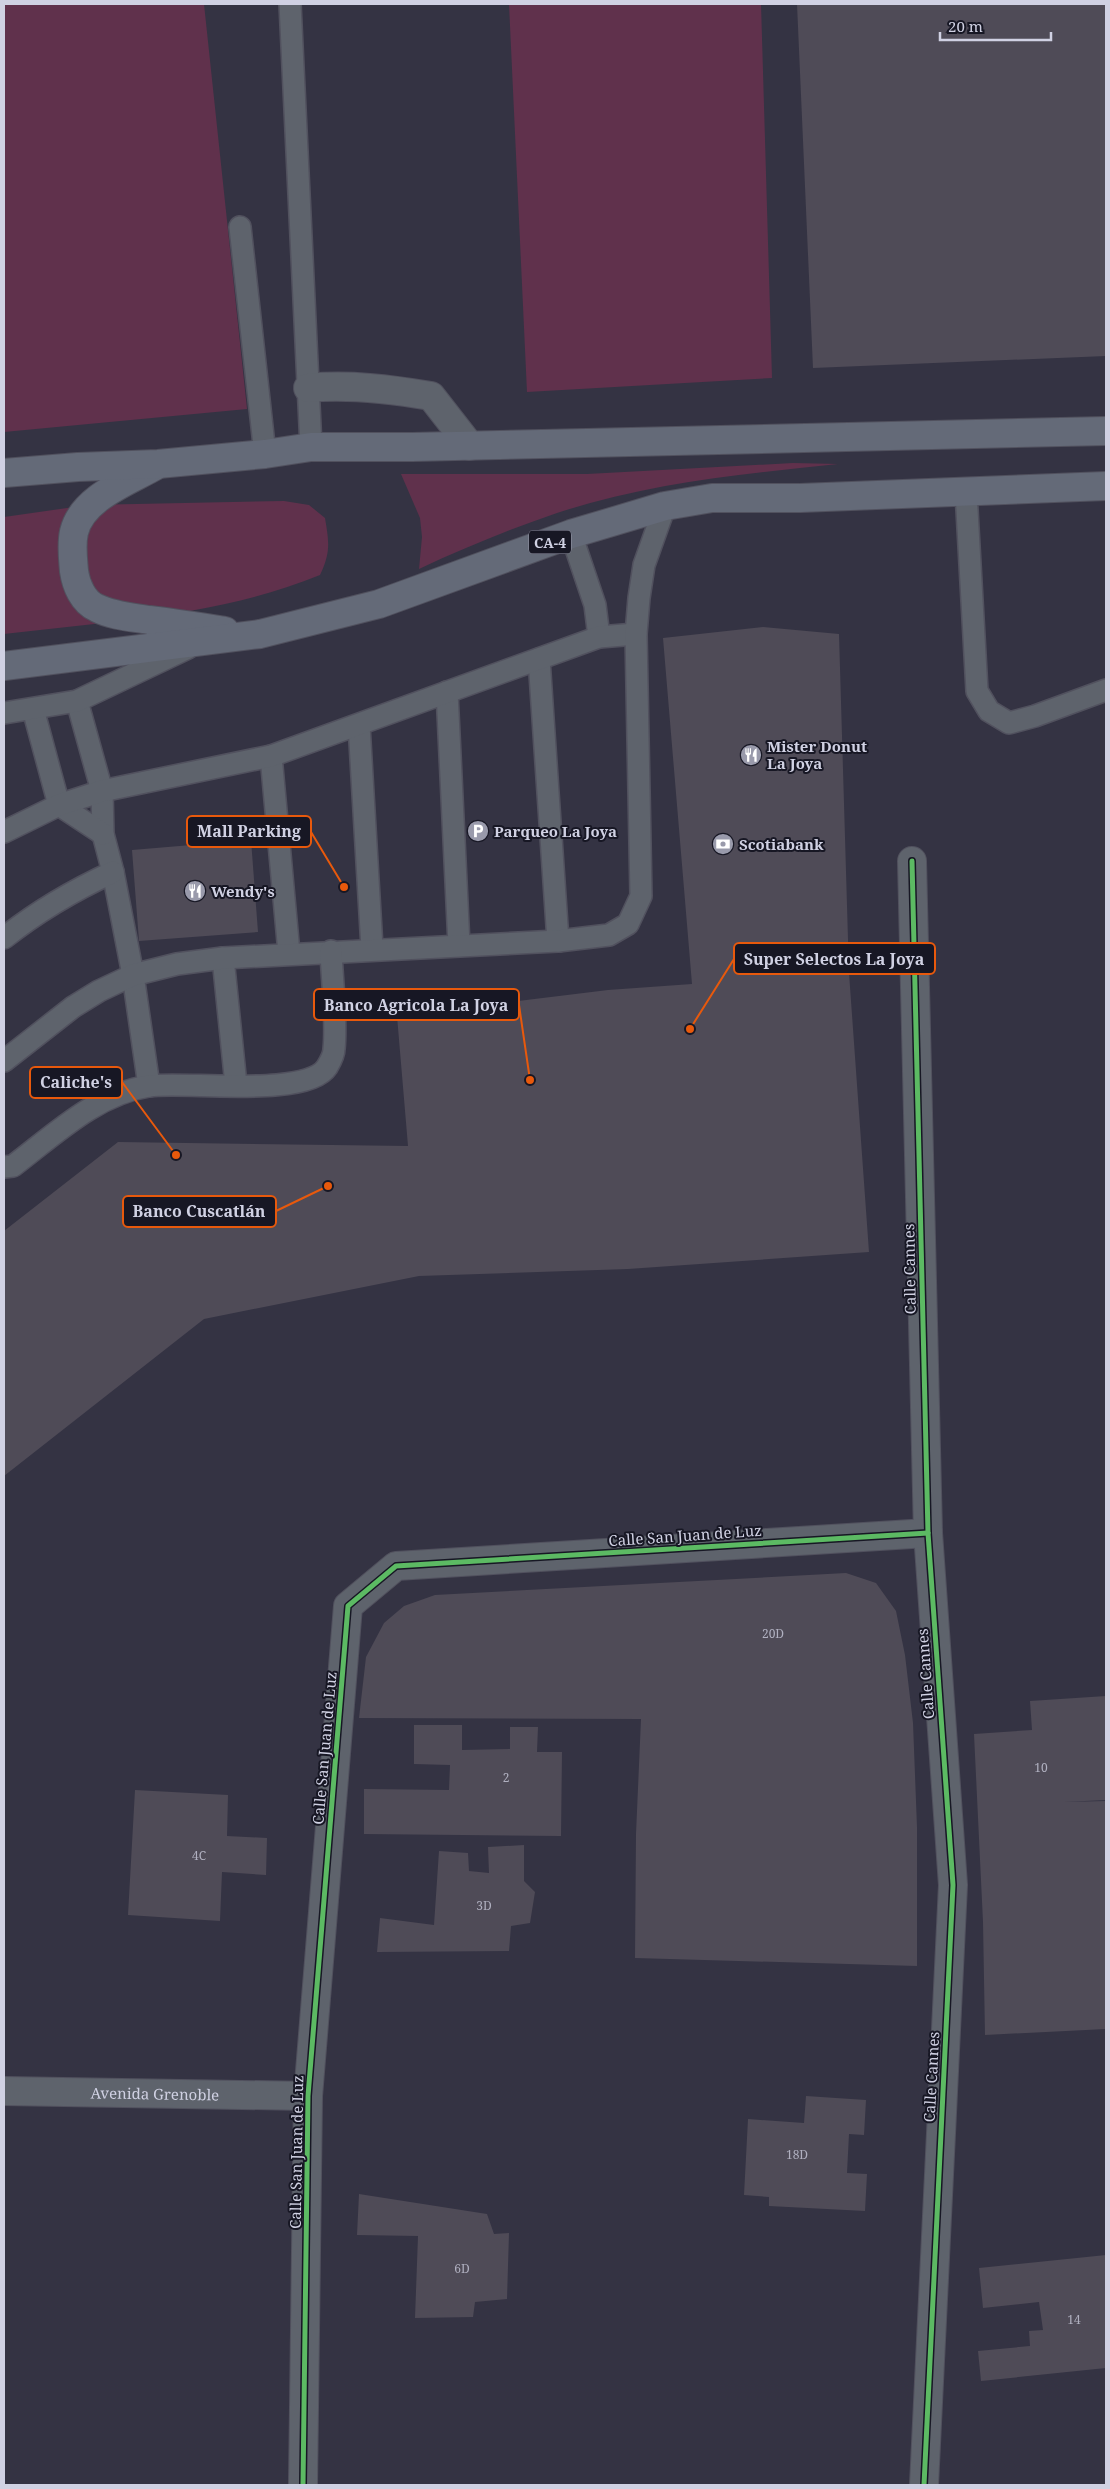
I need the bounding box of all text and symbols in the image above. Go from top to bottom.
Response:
scale bar [940,10,1051,42]
text: 20 m [948,16,983,36]
road number: CA-4 [529,530,571,554]
place label: Mister Donut La Joya [767,736,867,773]
restaurant icon: Mister Donut La Joya [739,743,763,767]
callout: Mall Parking [187,816,311,847]
parking icon: Parqueo La Joya [466,819,490,843]
text: Mall Parking [197,820,301,842]
place label: Parqueo La Joya [494,821,617,841]
bank icon: Scotiabank [711,832,735,856]
place label: Scotiabank [739,834,824,854]
restaurant icon: Wendy's [183,879,207,903]
place label: Wendy's [211,881,275,901]
callout: Super Selectos La Joya [734,943,935,974]
text: Super Selectos La Joya [744,948,925,970]
callout: Banco Agricola La Joya [314,989,519,1020]
text: Banco Agricola La Joya [324,994,509,1016]
callout: Caliche's [30,1067,122,1098]
text: Caliche's [40,1071,112,1093]
callout: Banco Cuscatlán [123,1196,276,1227]
text: Banco Cuscatlán [133,1200,266,1222]
street label: Calle Cannes [898,1223,920,1315]
street label: Calle San Juan de Luz [608,1520,762,1550]
house number: 20D [762,1625,784,1642]
street label: Calle Cannes [912,1628,938,1720]
street label: Calle San Juan de Luz [307,1671,341,1825]
house number: 10 [1034,1759,1048,1776]
house number: 2 [503,1769,509,1786]
house number: 4C [192,1847,206,1864]
house number: 3D [476,1897,492,1914]
street label: Calle Cannes [919,2031,943,2123]
street label: Calle San Juan de Luz [285,2075,307,2229]
street label: Avenida Grenoble [91,2082,219,2105]
house number: 18D [786,2146,808,2163]
house number: 6D [454,2260,470,2277]
house number: 14 [1067,2311,1081,2328]

